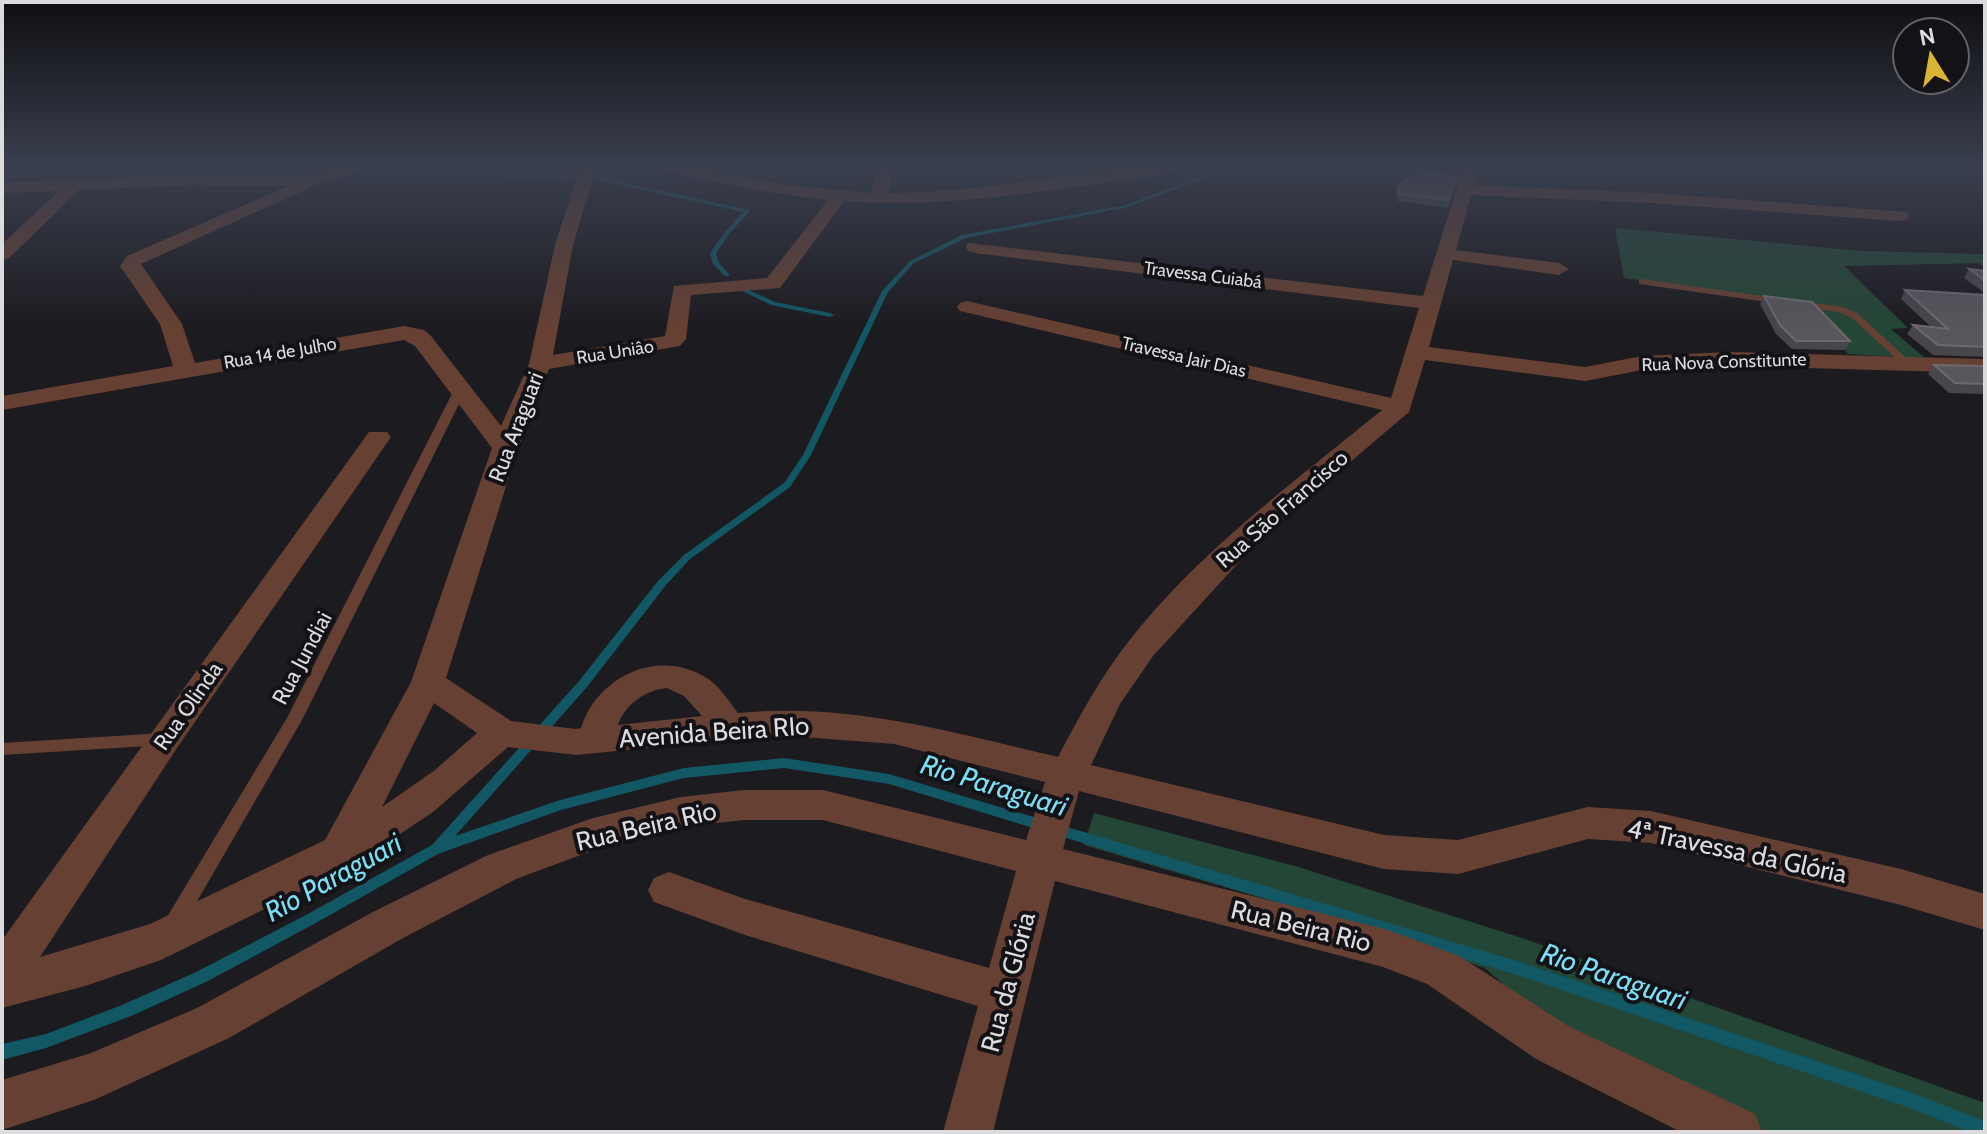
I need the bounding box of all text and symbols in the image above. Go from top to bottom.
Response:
north arrow [1891,16,1971,96]
text: N [1917,22,1937,52]
street label: Travessa Cuiabá [1143,257,1264,293]
street label: Rua 14 de Julho [222,332,338,374]
street label: Travessa Jair Dias [1120,332,1248,382]
street label: Rua Uniâo [575,335,655,369]
street label: Rua Nova Constitunte [1641,348,1807,376]
street label: Rua Araguari [483,368,549,486]
street label: Rua São Francisco [1210,444,1354,574]
street label: Rua Jundiai [266,607,338,709]
street label: Rua Olinda [148,656,228,755]
street label: Avenida Beira RIo [618,709,810,755]
water label: Rio Paraguari [917,747,1072,824]
street label: Rua Beira Rio [573,794,719,858]
street label: 4ª Travessa da Glória [1624,812,1850,890]
water label: Rio Paraguari [258,825,408,929]
street label: Rua Beira Rio [1228,893,1374,959]
street label: Rua da Glória [974,908,1042,1056]
water label: Rio Paraguari [1537,935,1692,1017]

